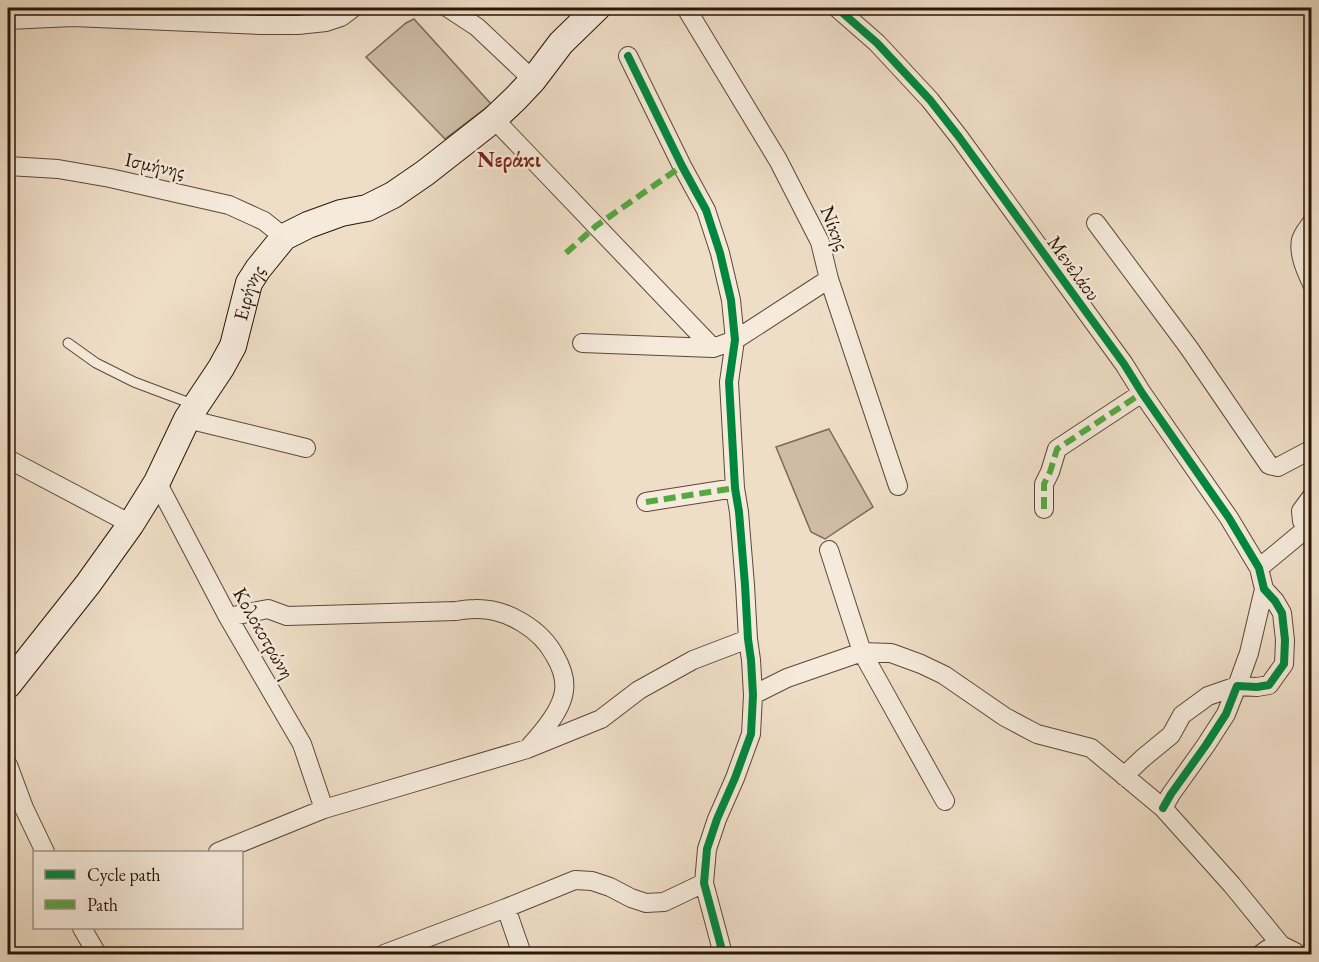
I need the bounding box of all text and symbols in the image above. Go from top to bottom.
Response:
district label: Νεράκι [477,145,542,174]
street label: Ισμήνης [123,146,187,184]
street label: Νίκης [814,202,856,254]
street label: Μενελάου [1042,230,1106,306]
street label: Ειρήνης [227,259,271,323]
street label: Κολοκοτρώνη [227,582,301,684]
legend [33,851,243,929]
text: Cycle path [87,863,161,886]
text: Path [87,893,118,916]

